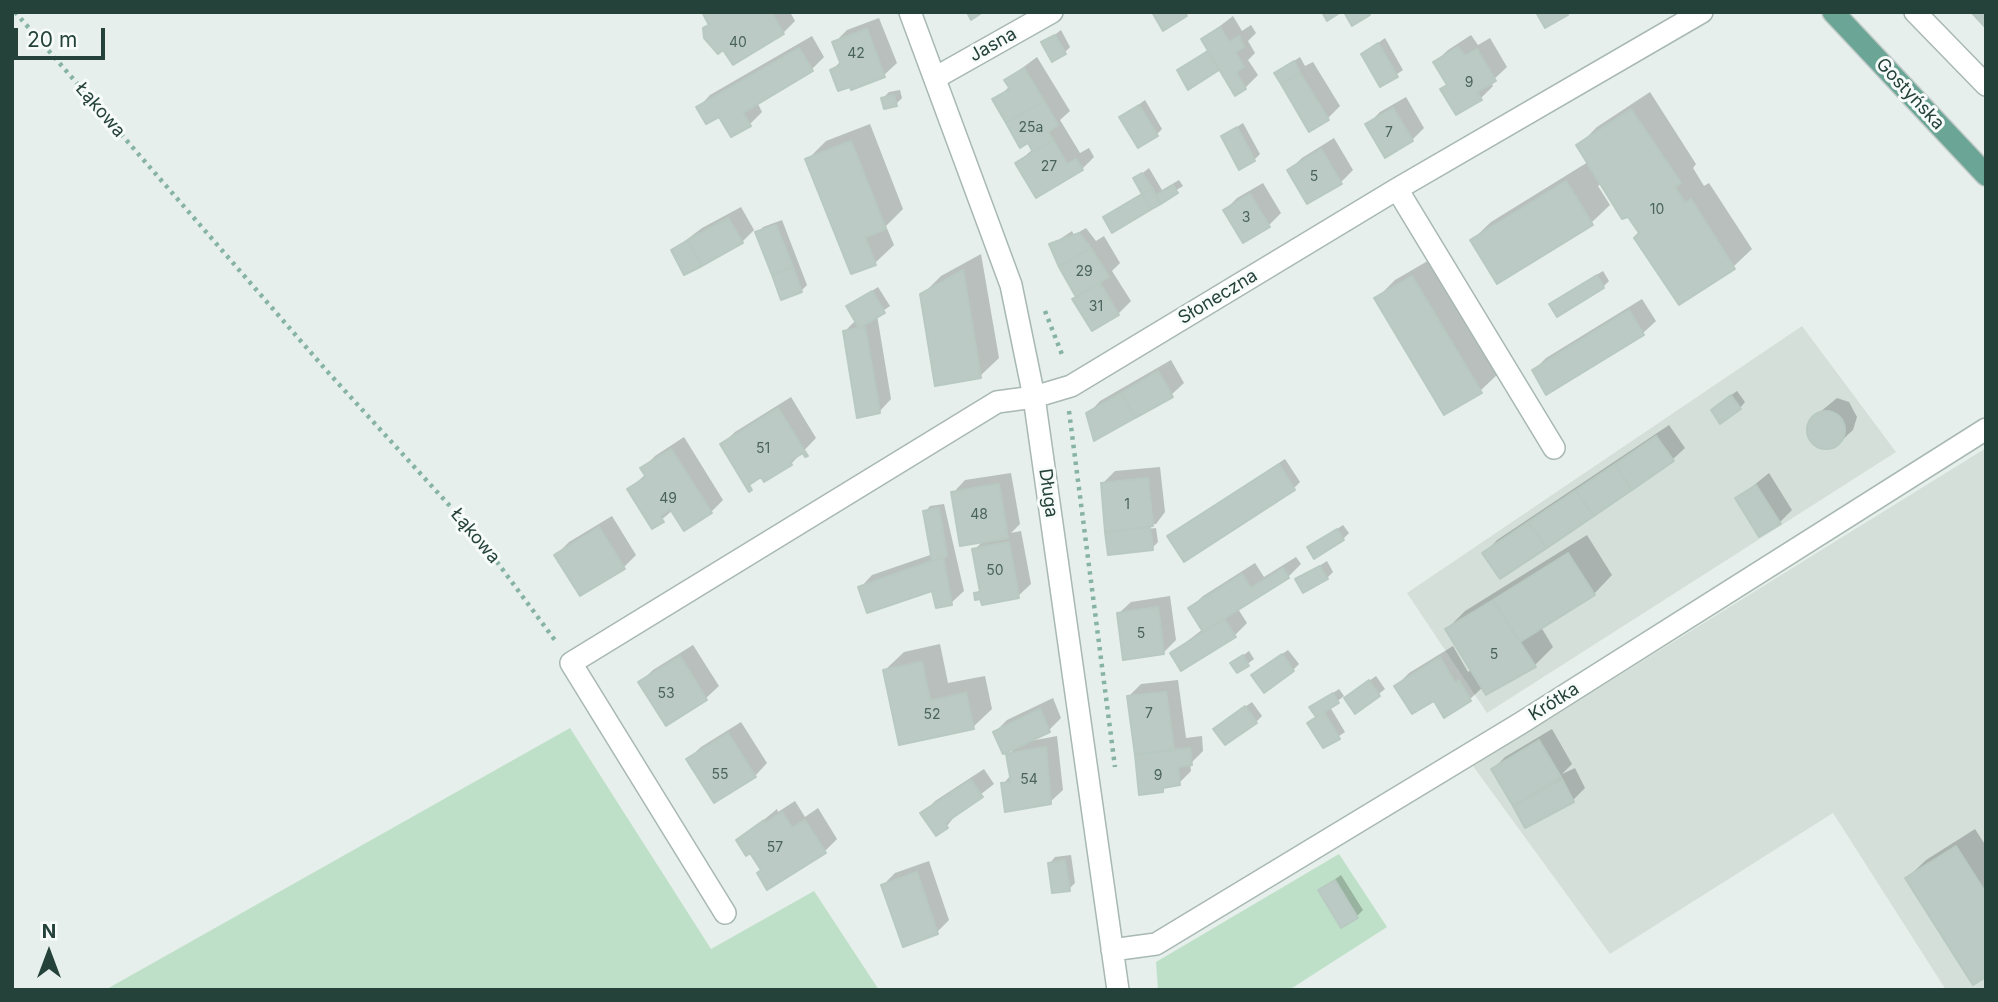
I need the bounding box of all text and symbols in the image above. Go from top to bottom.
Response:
scale bar [18,14,108,58]
street label: Jasna [966,23,1020,67]
text: 20 m [27,27,77,52]
house number: 40 [729,35,747,51]
house number: 42 [847,46,865,62]
street label: Gostyńska [1871,54,1949,134]
house number: 9 [1465,75,1473,91]
street label: Łąkowa [70,78,130,142]
house number: 25a [1019,120,1043,136]
house number: 7 [1385,125,1393,141]
house number: 27 [1041,159,1057,175]
house number: 5 [1310,169,1318,185]
house number: 10 [1650,202,1664,218]
house number: 3 [1242,210,1250,226]
house number: 29 [1075,264,1093,280]
street label: Słoneczna [1174,265,1262,329]
house number: 31 [1089,299,1103,315]
house number: 51 [756,441,770,457]
street label: Długa [1034,467,1062,519]
house number: 49 [659,491,677,507]
house number: 1 [1124,497,1130,513]
street label: Łąkowa [446,504,504,568]
house number: 48 [970,507,988,523]
house number: 50 [986,563,1004,579]
house number: 5 [1137,626,1145,642]
house number: 5 [1490,647,1498,663]
street label: Krótka [1525,678,1583,726]
house number: 53 [657,686,675,702]
house number: 7 [1145,706,1153,722]
house number: 52 [923,707,941,723]
house number: 55 [711,767,729,783]
house number: 9 [1154,768,1162,784]
house number: 54 [1020,772,1038,788]
house number: 57 [767,840,783,856]
north arrow [14,918,84,988]
text: N [42,920,56,943]

